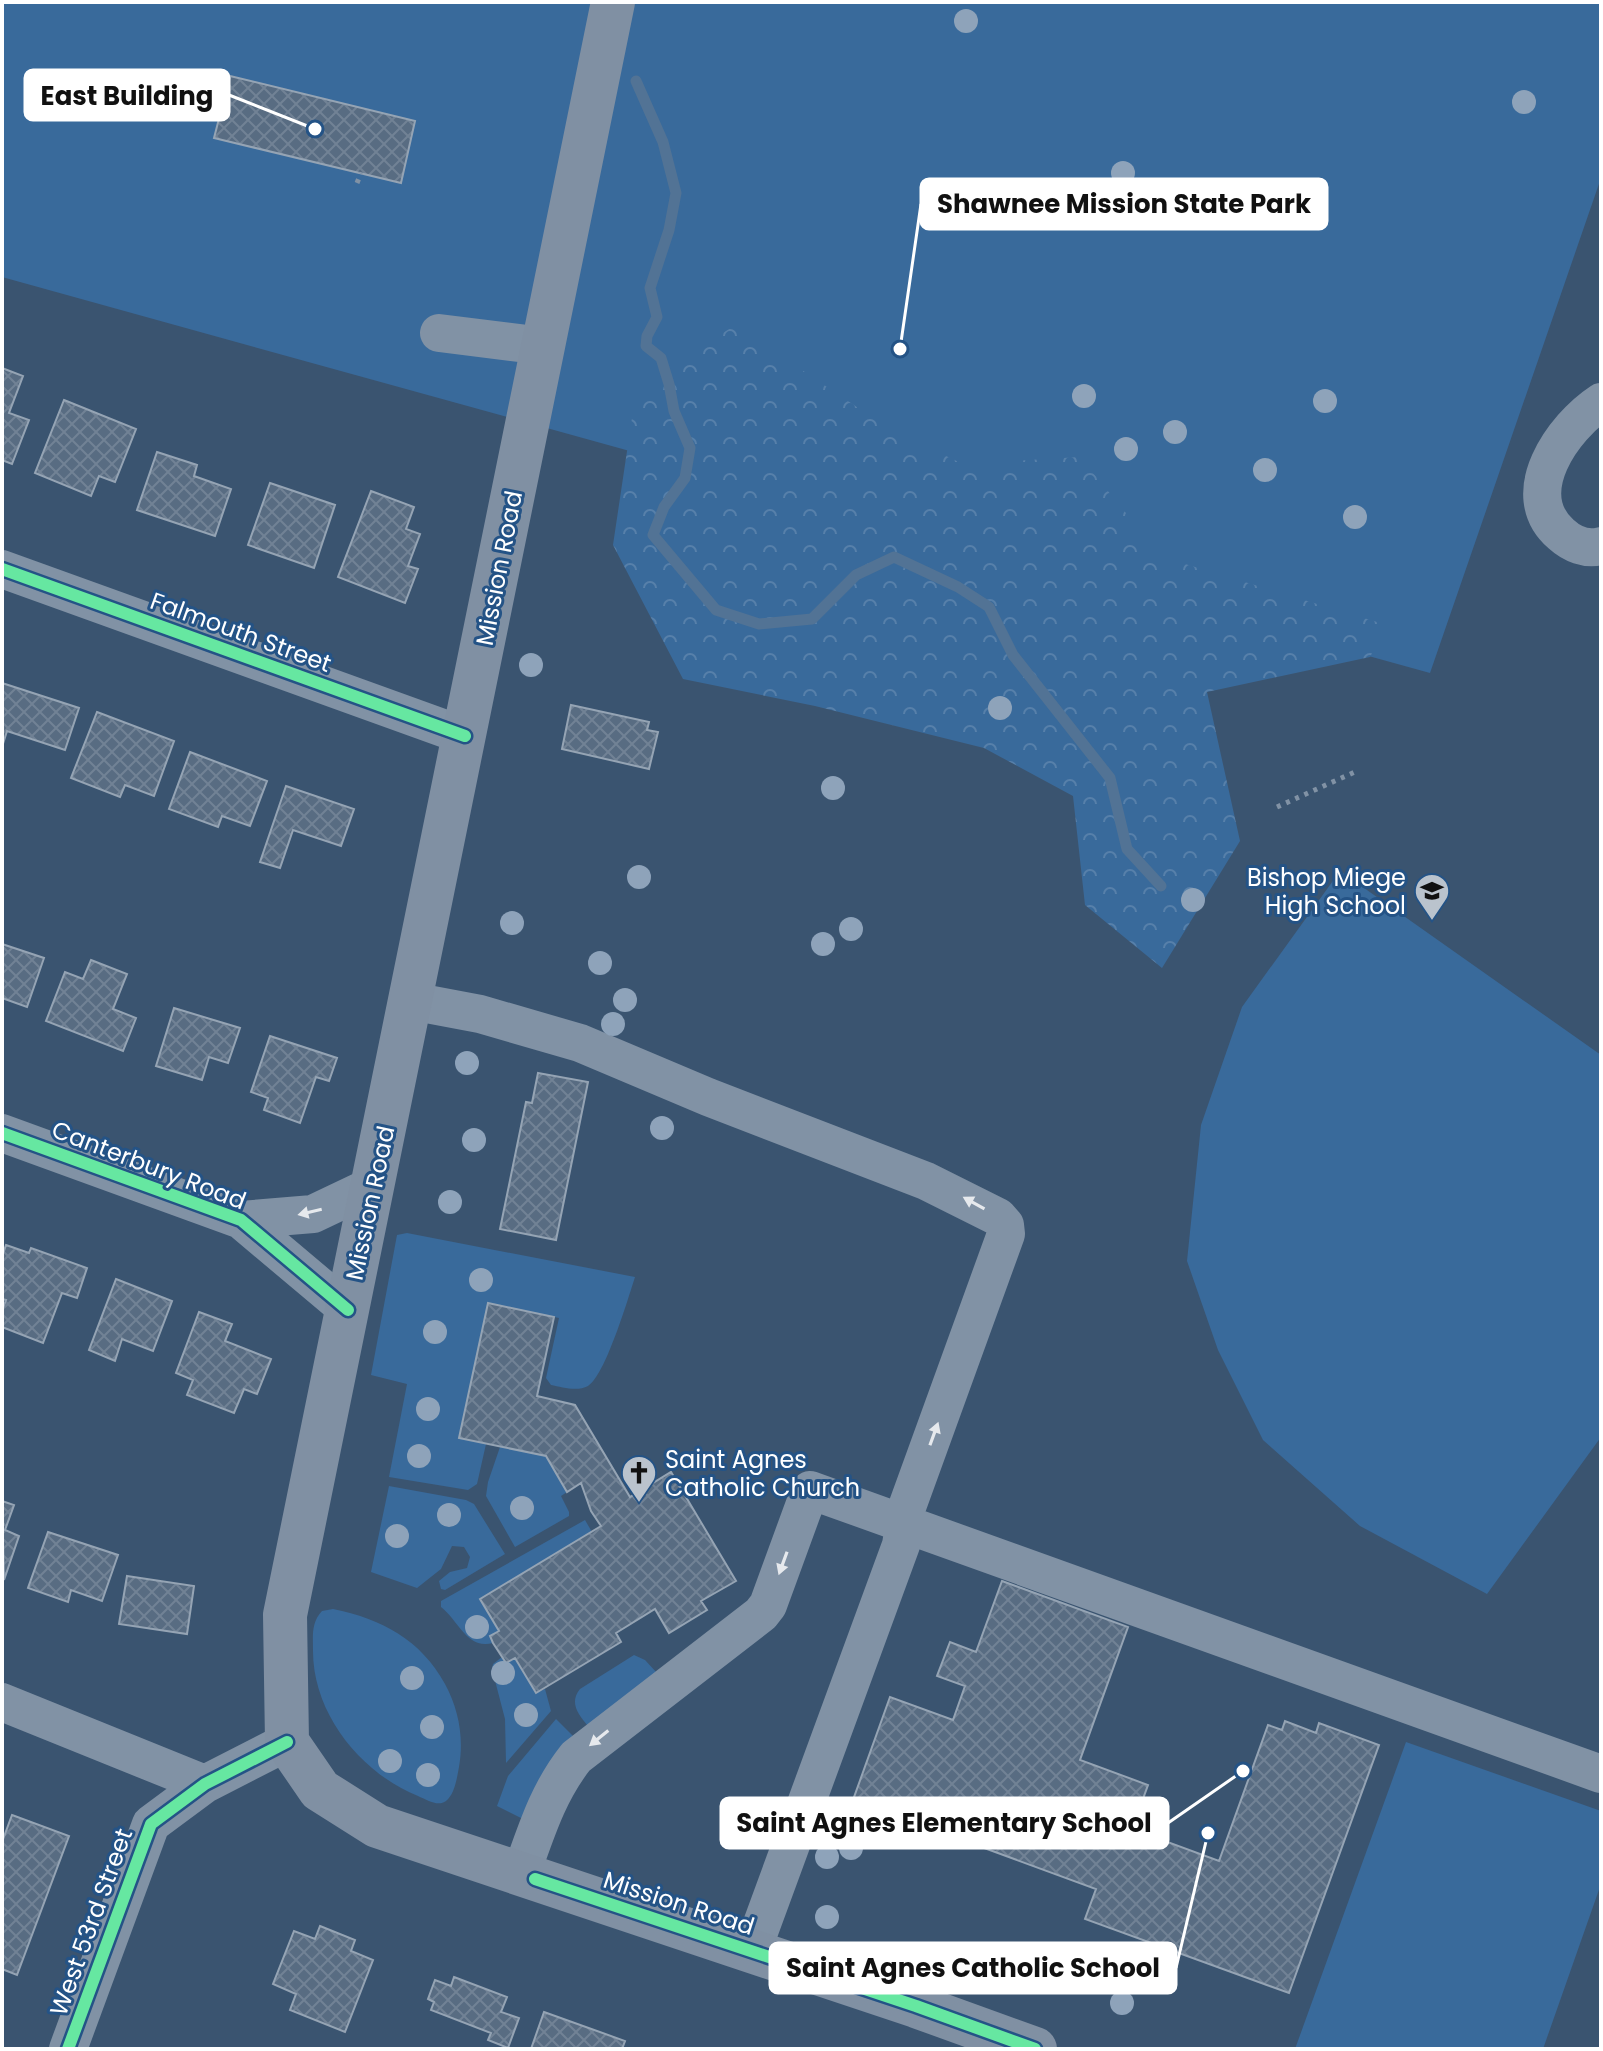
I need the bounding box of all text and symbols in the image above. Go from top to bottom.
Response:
callout: East Building [25,70,229,120]
text: East Building [41,78,213,114]
callout: Shawnee Mission State Park [921,179,1327,229]
text: Shawnee Mission State Park [937,186,1311,222]
street label: Mission Road [468,488,530,648]
street label: Falmouth Street [146,584,336,680]
place label: Bishop Miege High School [1247,861,1406,922]
school or university icon: Bishop Miege High School [1413,872,1451,922]
street label: Canterbury Road [47,1113,251,1217]
street label: Mission Road [338,1123,402,1283]
one-way arrow [962,1197,985,1210]
one-way arrow [297,1206,322,1219]
one-way arrow [928,1422,941,1446]
place label: Saint Agnes Catholic Church [665,1443,860,1504]
church icon: Saint Agnes Catholic Church [620,1454,658,1504]
one-way arrow [776,1551,789,1575]
one-way arrow [589,1730,609,1746]
callout: Saint Agnes Elementary School [721,1798,1168,1848]
text: Saint Agnes Elementary School [736,1805,1152,1841]
street label: West 53rd Street [42,1824,140,2020]
street label: Mission Road [599,1863,759,1943]
callout: Saint Agnes Catholic School [770,1943,1176,1993]
text: Saint Agnes Catholic School [786,1950,1160,1986]

